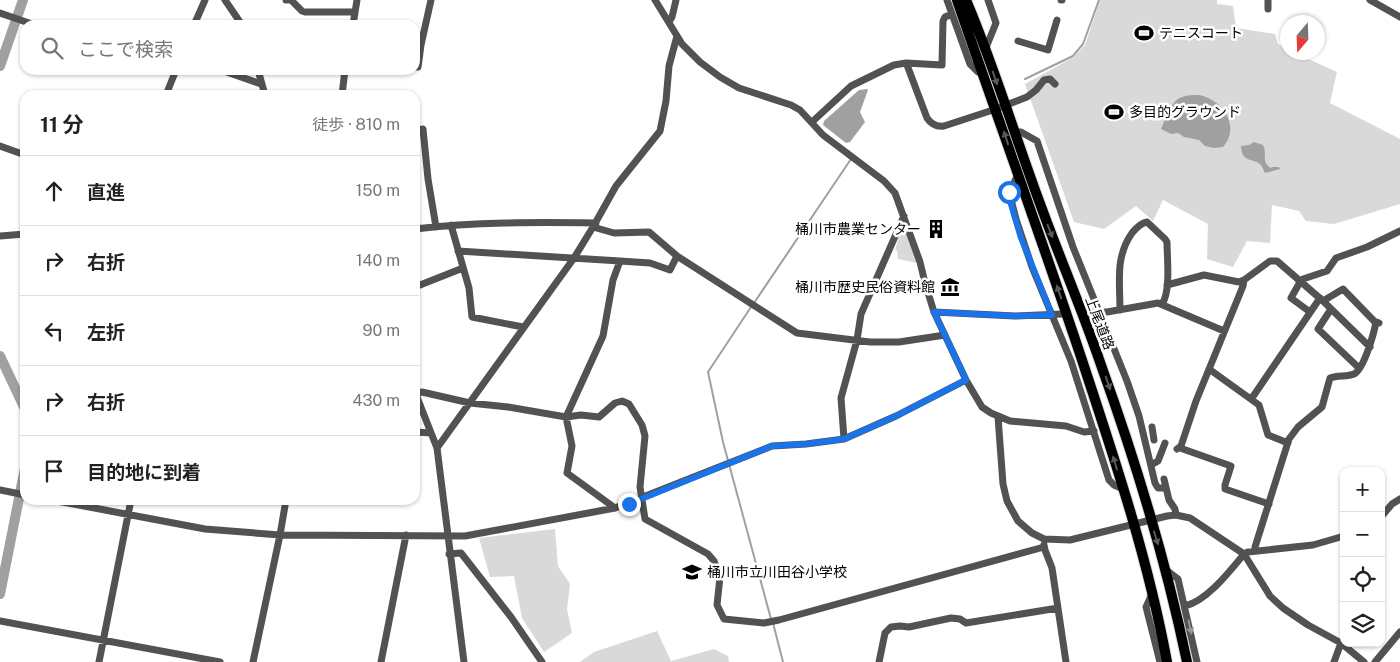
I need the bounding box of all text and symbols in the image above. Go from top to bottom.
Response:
north arrow [1280,15,1325,60]
search box [20,20,420,75]
sports icon: テニスコート [1133,22,1155,44]
place label: テニスコート [1159,25,1243,41]
icon: search [38,34,66,62]
text: ここで検索 [78,38,173,60]
one-way arrow [992,71,999,86]
sports icon: 多目的グラウンド [1103,101,1125,123]
place label: 多目的グラウンド [1129,104,1241,120]
text: 11 分 [40,112,84,137]
text: 徒歩 · 810 m [312,115,400,134]
one-way arrow [1002,130,1010,145]
icon: ahead [40,177,68,205]
text: 直進 [87,181,125,203]
text: 150 m [356,181,400,200]
route start [998,181,1021,204]
building icon: 桶川市農業センター [925,218,947,240]
place label: 桶川市農業センター [795,221,921,237]
one-way arrow [1047,224,1055,238]
icon: right [40,247,68,275]
text: 右折 [87,251,125,273]
text: 140 m [356,251,400,270]
museum icon: 桶川市歴史民俗資料館 [939,276,961,298]
place label: 桶川市歴史民俗資料館 [795,279,935,295]
one-way arrow [1055,284,1062,299]
street label: 上尾道路 [1082,294,1118,352]
icon: left [40,317,68,345]
text: 左折 [87,321,125,343]
text: 90 m [363,321,400,340]
one-way arrow [1105,376,1112,391]
icon: right [40,387,68,415]
text: 右折 [87,391,125,413]
text: 430 m [352,391,400,410]
one-way arrow [1111,455,1119,470]
icon: arrive [40,457,68,485]
text: 目的地に到着 [87,461,201,483]
map controls [1340,467,1385,647]
button: + [1340,467,1385,512]
route end [618,493,641,516]
button: − [1340,512,1385,557]
one-way arrow [1153,531,1161,546]
button: locate [1340,557,1385,602]
school or university icon: 桶川市立川田谷小学校 [681,561,703,583]
place label: 桶川市立川田谷小学校 [707,564,847,580]
button: layers [1340,602,1385,647]
one-way arrow [1186,620,1194,635]

